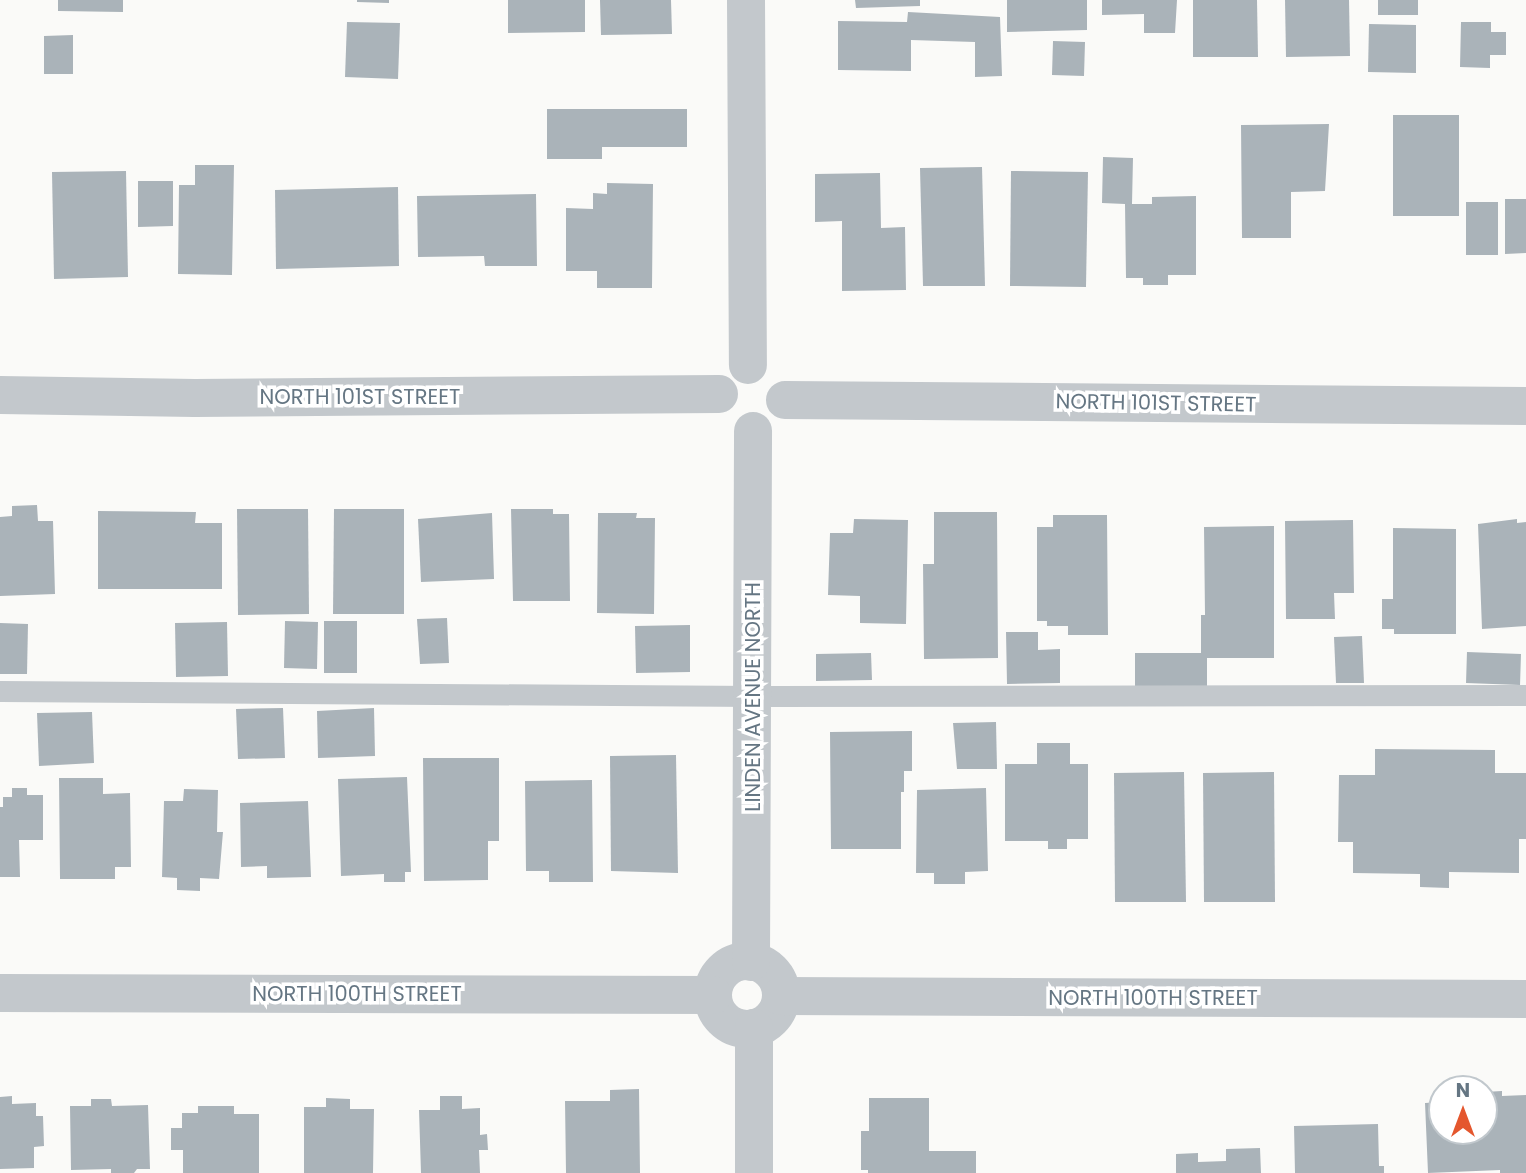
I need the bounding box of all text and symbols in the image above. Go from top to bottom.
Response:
street label: NORTH 101ST STREET [260,384,460,410]
street label: NORTH 101ST STREET [1055,389,1257,417]
street label: LINDEN AVENUE NORTH [740,582,766,812]
street label: NORTH 100TH STREET [252,981,462,1007]
street label: NORTH 100TH STREET [1048,985,1258,1011]
north arrow [1428,1075,1498,1145]
text: N [1456,1077,1470,1104]

